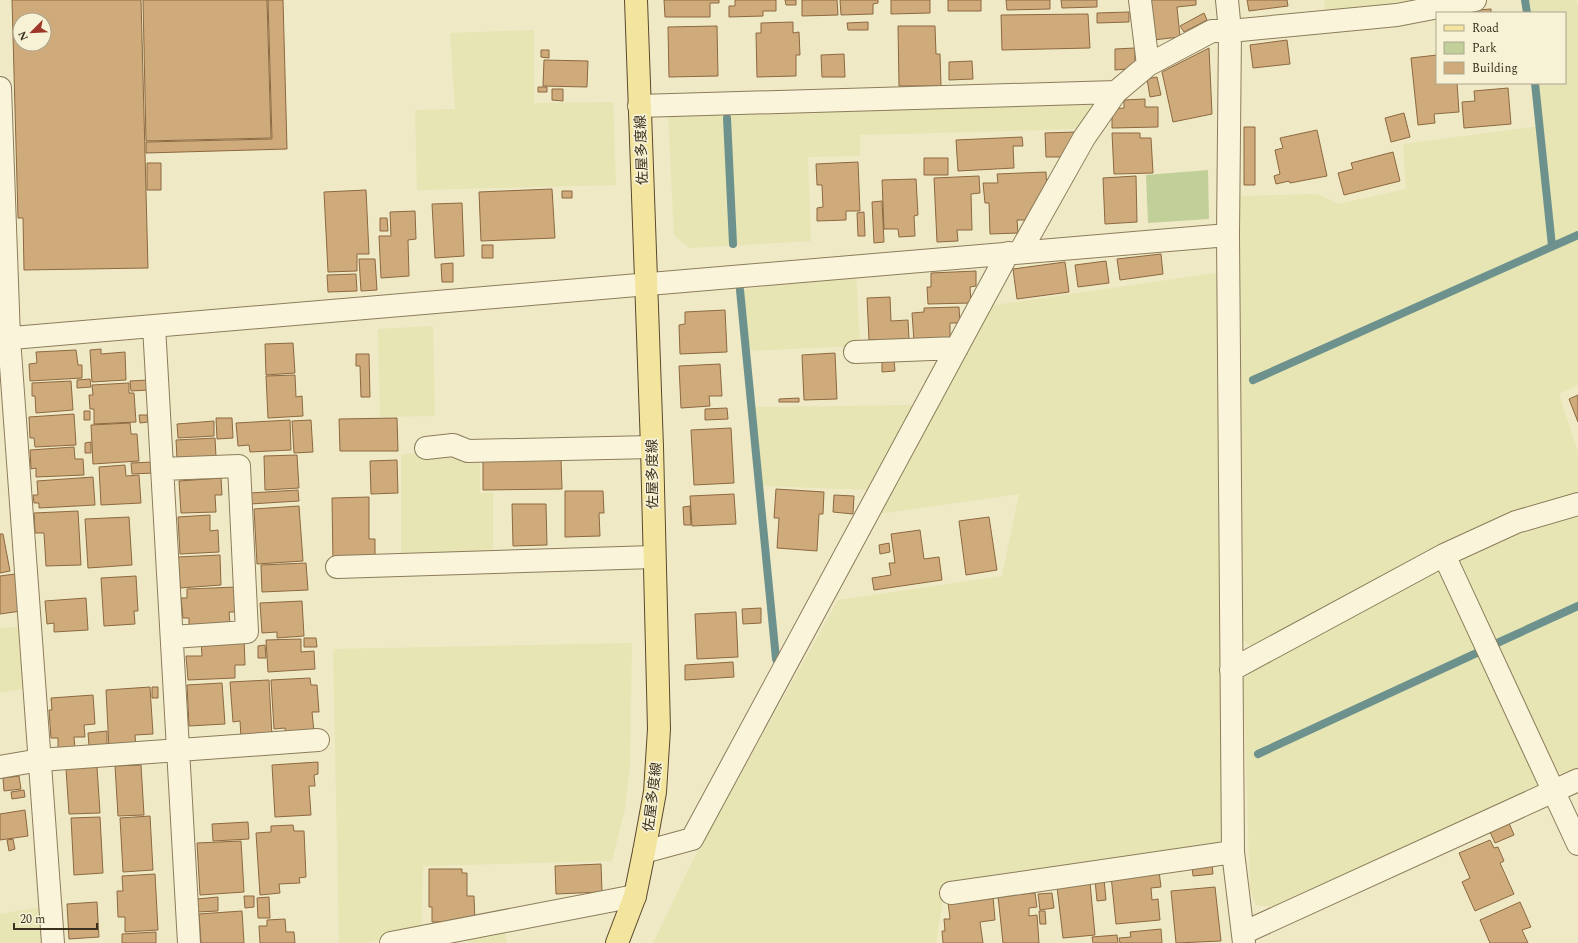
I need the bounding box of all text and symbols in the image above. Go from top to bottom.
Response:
north arrow [12,12,52,52]
legend [1436,12,1566,84]
text: Road [1472,19,1499,38]
text: N [14,28,33,43]
text: Park [1472,39,1497,58]
text: Building [1472,59,1518,78]
street label: 佐屋多度線 [630,115,653,185]
street label: 佐屋多度線 [641,439,664,509]
street label: 佐屋多度線 [638,761,667,833]
scale bar [14,905,97,931]
text: 20 m [20,910,45,929]

